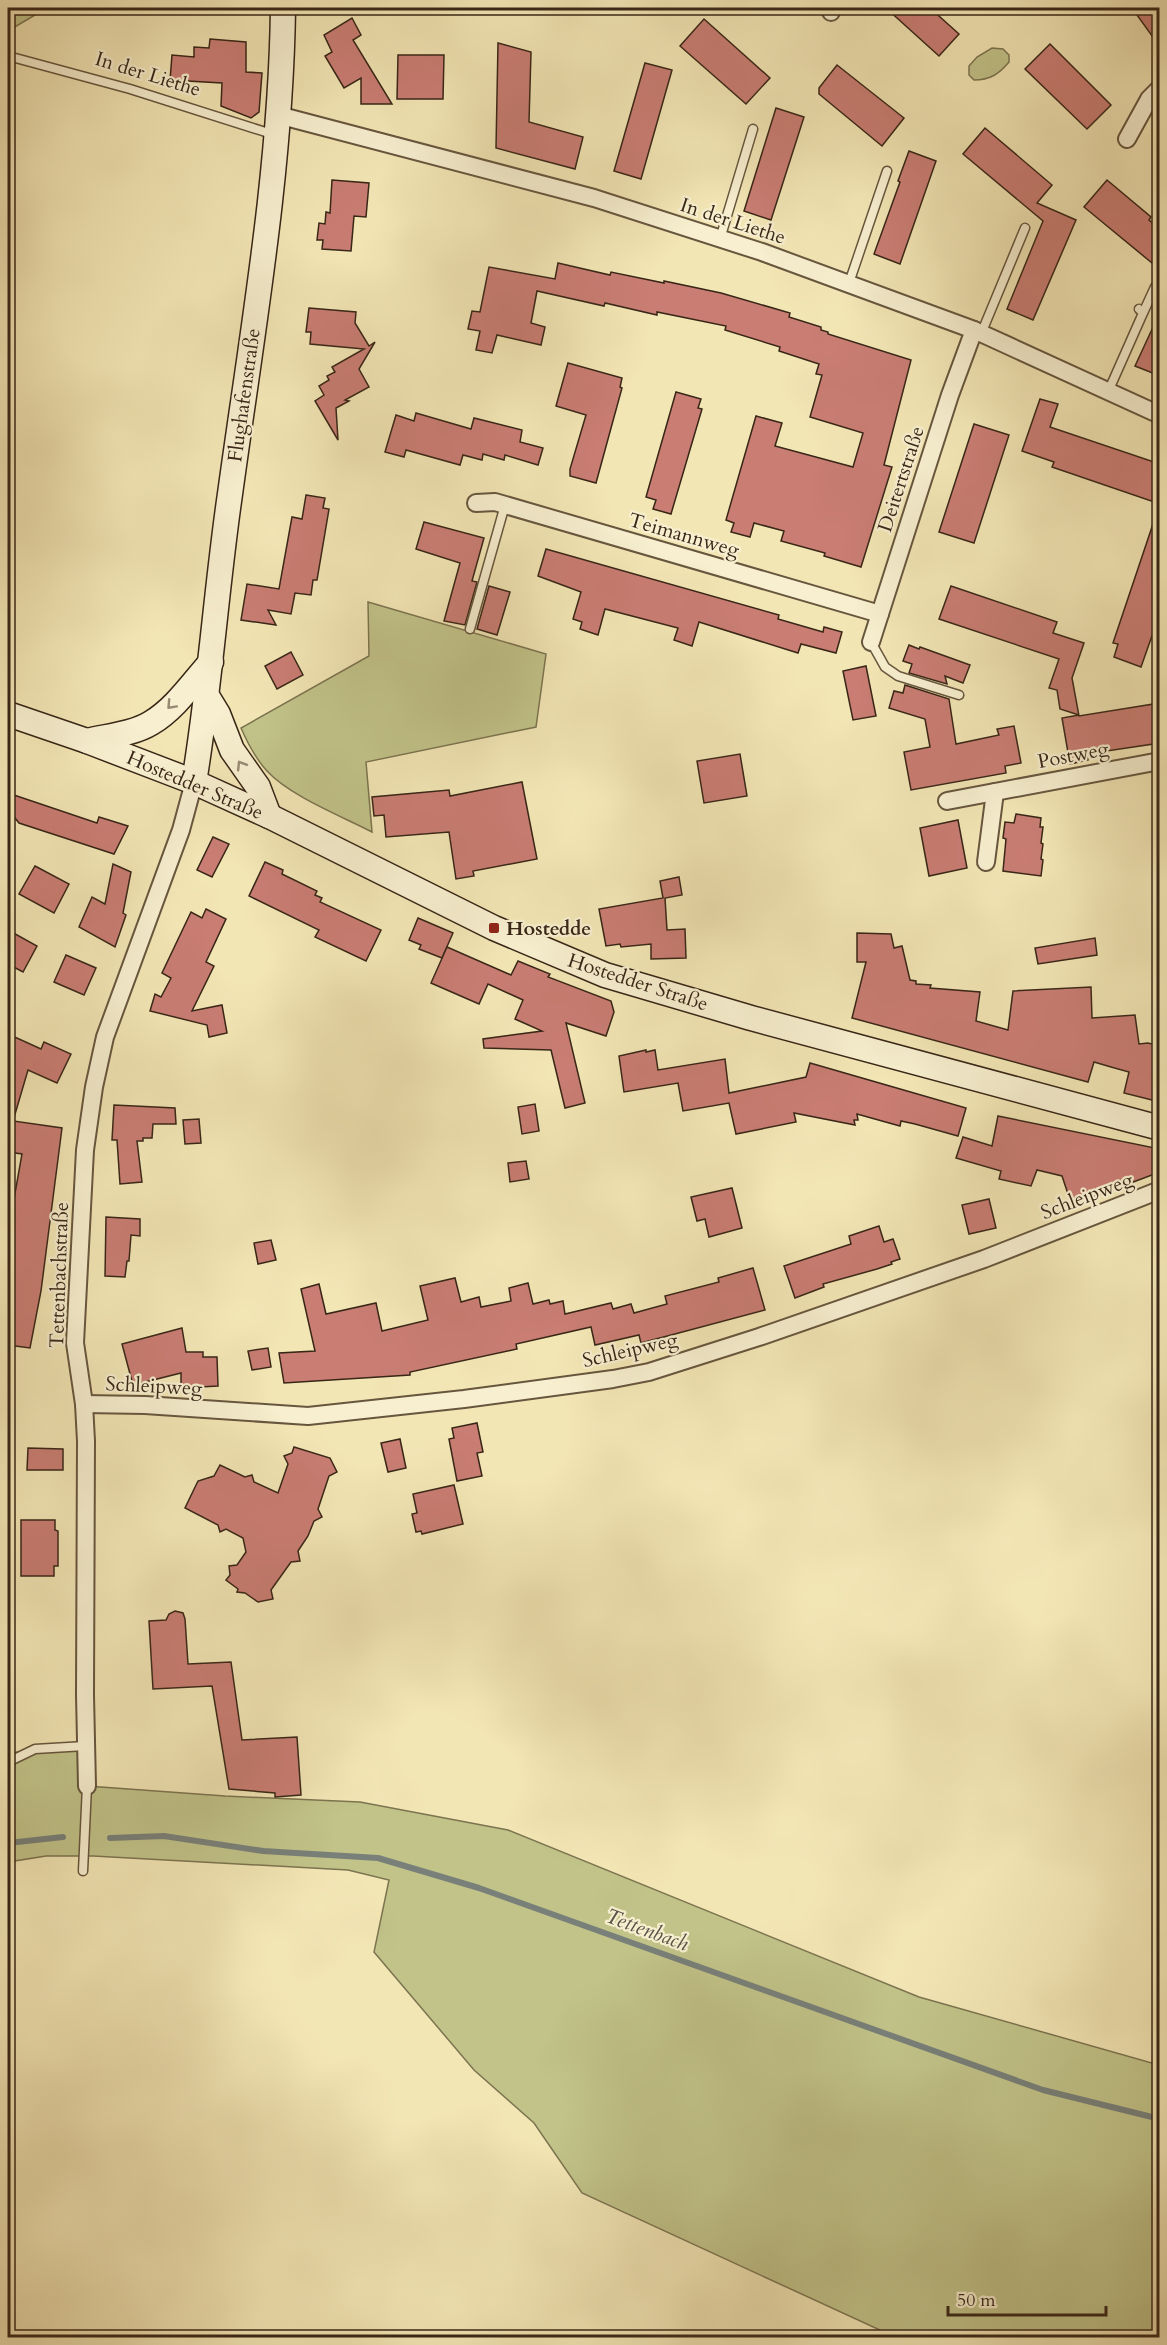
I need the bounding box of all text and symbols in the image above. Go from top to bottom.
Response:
street label: In der Liethe [92,45,204,103]
street label: In der Liethe [677,191,789,251]
street label: Flughafenstraße [221,326,267,464]
street label: Deitertstraße [871,423,931,535]
street label: Teimannweg [625,506,743,564]
one-way arrow [168,698,179,709]
street label: Postweg [1035,735,1112,775]
street label: Hostedder Straße [123,744,267,826]
one-way arrow [238,760,249,771]
place label: Hostedde [506,915,591,942]
marker: Hostedde [487,921,501,935]
street label: Hostedder Straße [564,947,712,1017]
street label: Schleipweg [1037,1166,1138,1226]
street label: Tettenbachstraße [43,1201,75,1349]
street label: Schleipweg [580,1326,681,1374]
street label: Schleipweg [105,1370,204,1402]
water label: Tettenbach [602,1902,692,1958]
scale bar [948,2279,1106,2317]
text: 50 m [957,2288,996,2313]

